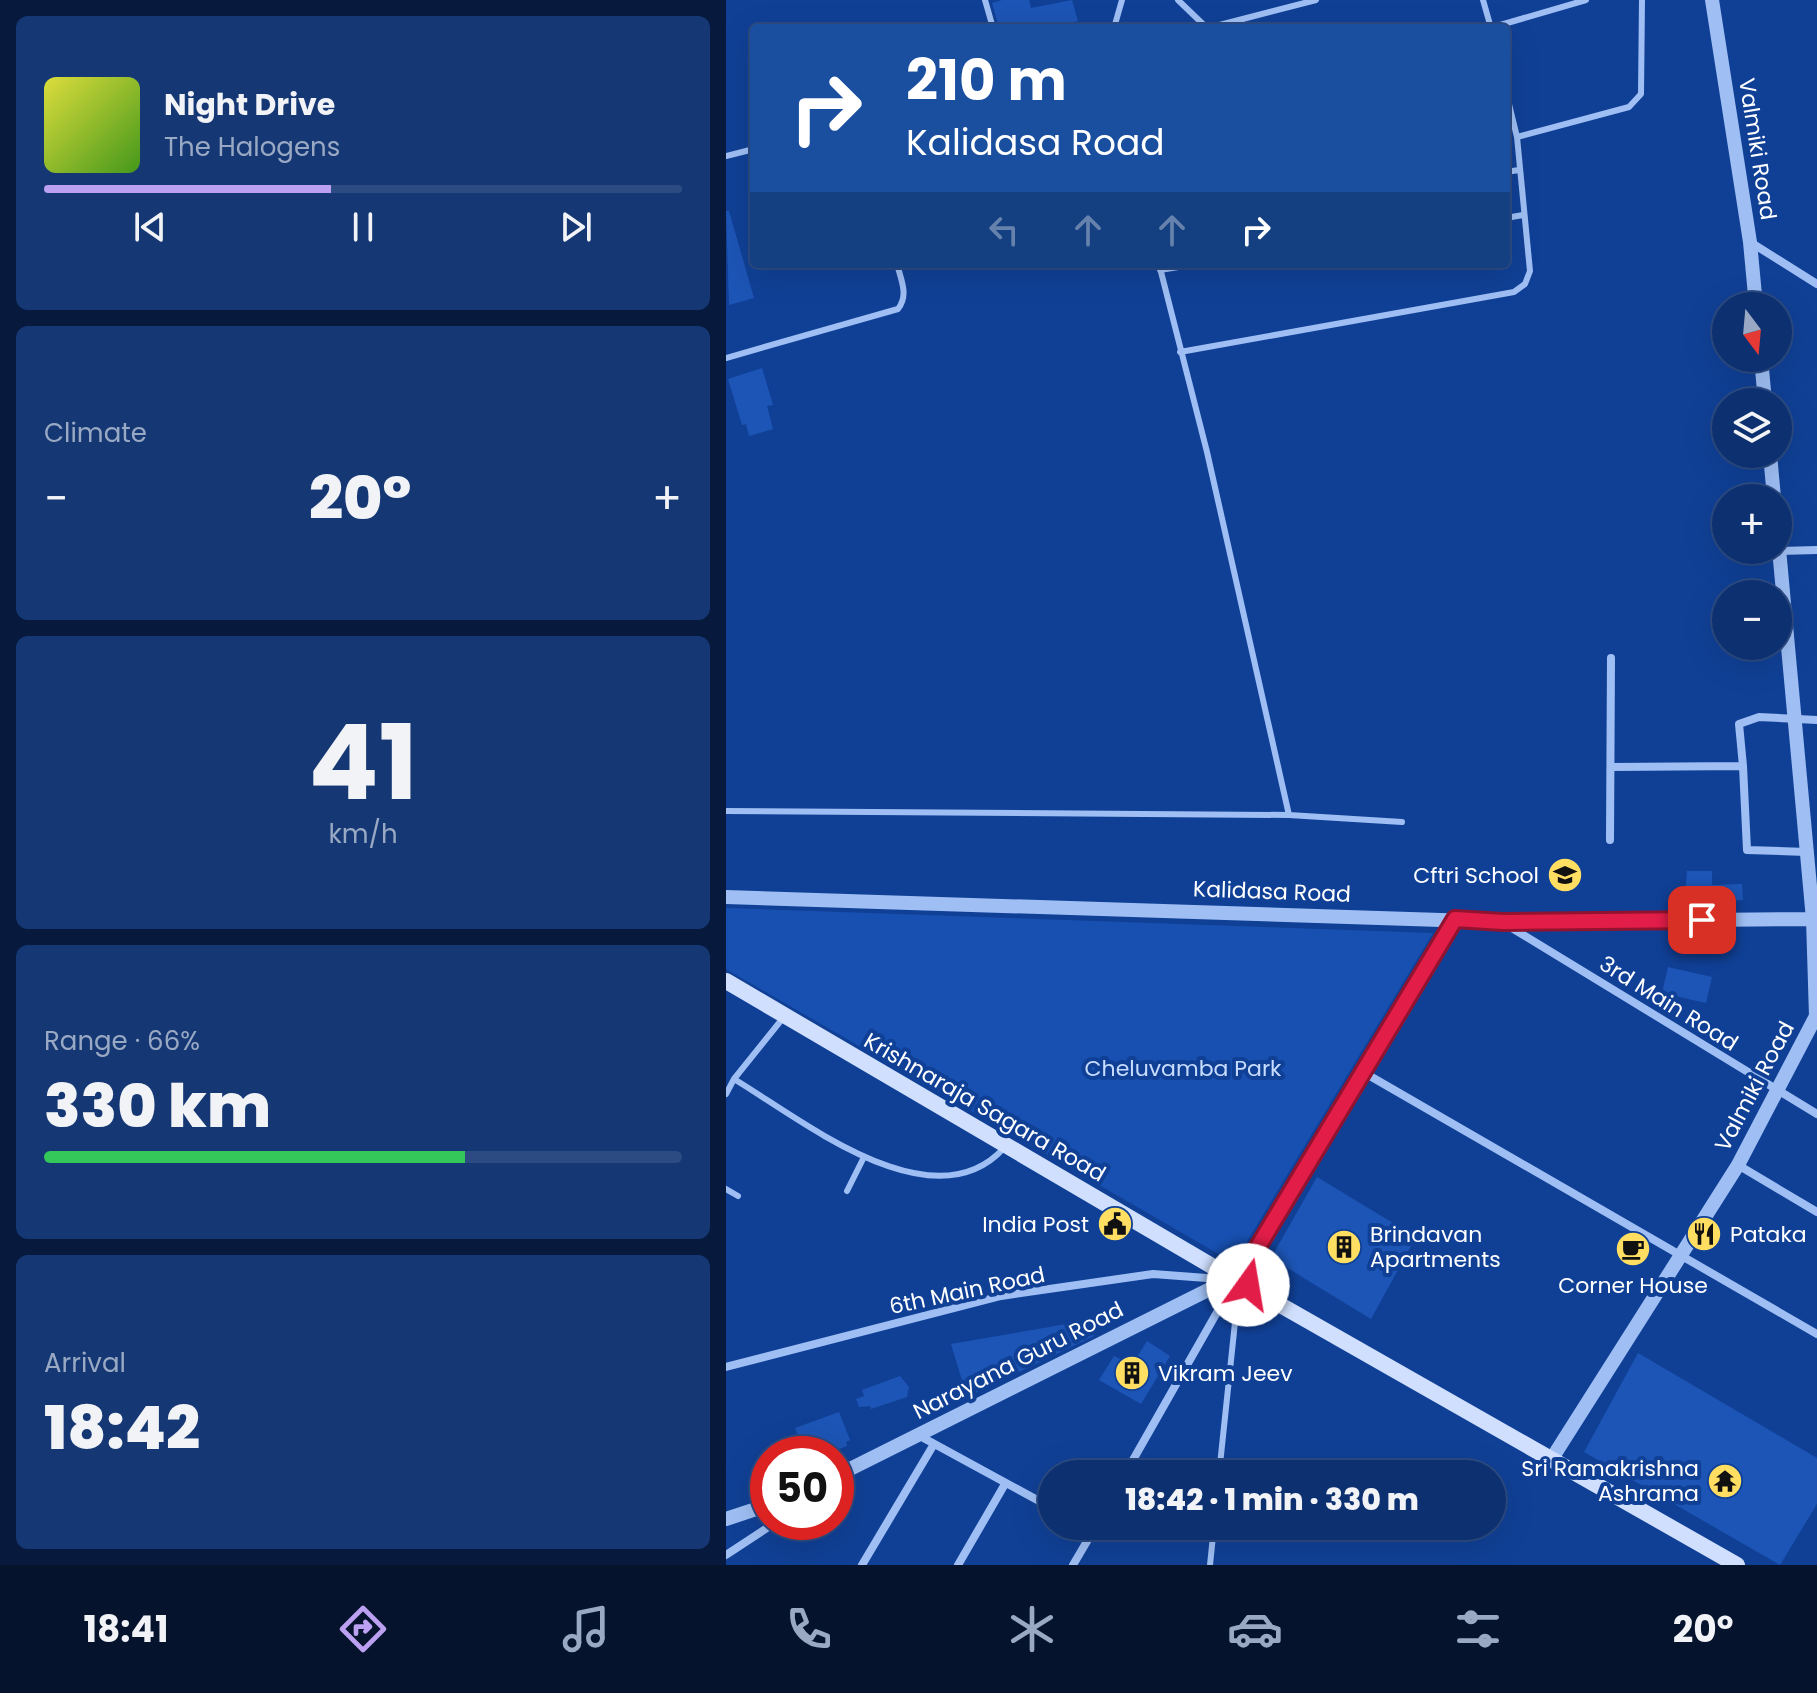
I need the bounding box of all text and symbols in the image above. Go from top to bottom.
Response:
text: 210 m [906,41,1067,120]
icon: right [774,56,878,160]
street label: Valmiki Road [1731,76,1784,222]
text: Night Drive [164,83,335,126]
text: Kalidasa Road [906,117,1165,168]
text: The Halogens [164,129,340,165]
icon: previous [128,205,172,249]
icon: pause [341,205,385,249]
icon: next [554,205,598,249]
icon: left [982,208,1026,252]
icon: ahead [1066,208,1110,252]
icon: ahead [1150,208,1194,252]
icon: right [1234,208,1278,252]
north arrow [1712,292,1792,372]
map controls [1712,292,1792,660]
button: layers [1712,388,1792,468]
text: Climate [44,415,147,451]
text: 20° [309,456,411,540]
text: − [44,468,68,529]
text: + [652,468,682,529]
button: + [1712,484,1792,564]
button: − [1712,580,1792,660]
text: 41 [308,690,418,835]
text: km/h [328,816,398,852]
school or university icon: Cftri School [1546,856,1584,894]
place label: Cftri School [1413,860,1539,891]
street label: Kalidasa Road [1192,873,1352,910]
pin [1668,886,1736,954]
icon: arrive [1680,898,1724,942]
street label: 3rd Main Road [1593,948,1744,1059]
street label: Valmiki Road [1707,1016,1802,1157]
text: Range · 66% [44,1023,200,1059]
street label: Krishnaraja Sagara Road [858,1025,1111,1189]
park label: Cheluvamba Park [1085,1053,1282,1084]
text: 330 km [44,1064,271,1148]
public building icon: India Post [1096,1205,1134,1243]
place label: India Post [982,1209,1089,1240]
restaurant icon: Pataka [1685,1215,1723,1253]
place label: Brindavan Apartments [1370,1219,1501,1275]
place label: Pataka [1730,1219,1807,1250]
building icon: Brindavan Apartments [1325,1228,1363,1266]
cafe icon: Corner House [1614,1230,1652,1268]
position arrow [1206,1243,1290,1327]
street label: 6th Main Road [886,1259,1048,1322]
place label: Corner House [1558,1270,1708,1301]
street label: Narayana Guru Road [908,1294,1129,1427]
text: Arrival [44,1345,126,1381]
building icon: Vikram Jeev [1113,1354,1151,1392]
place label: Vikram Jeev [1158,1358,1293,1389]
text: 18:42 [44,1386,200,1470]
speed limit sign: 50 [750,1436,854,1540]
place label: Sri Ramakrishna Ashrama [1521,1453,1699,1509]
temple icon: Sri Ramakrishna Ashrama [1706,1462,1744,1500]
text: 18:42 · 1 min · 330 m [1125,1478,1419,1521]
icon: directions [335,1601,391,1657]
icon: music [558,1601,614,1657]
icon: phone [781,1601,837,1657]
icon: climate [1004,1601,1060,1657]
icon: car [1227,1601,1283,1657]
icon: filters [1450,1601,1506,1657]
text: 18:41 [83,1604,168,1655]
text: 20° [1673,1604,1734,1655]

